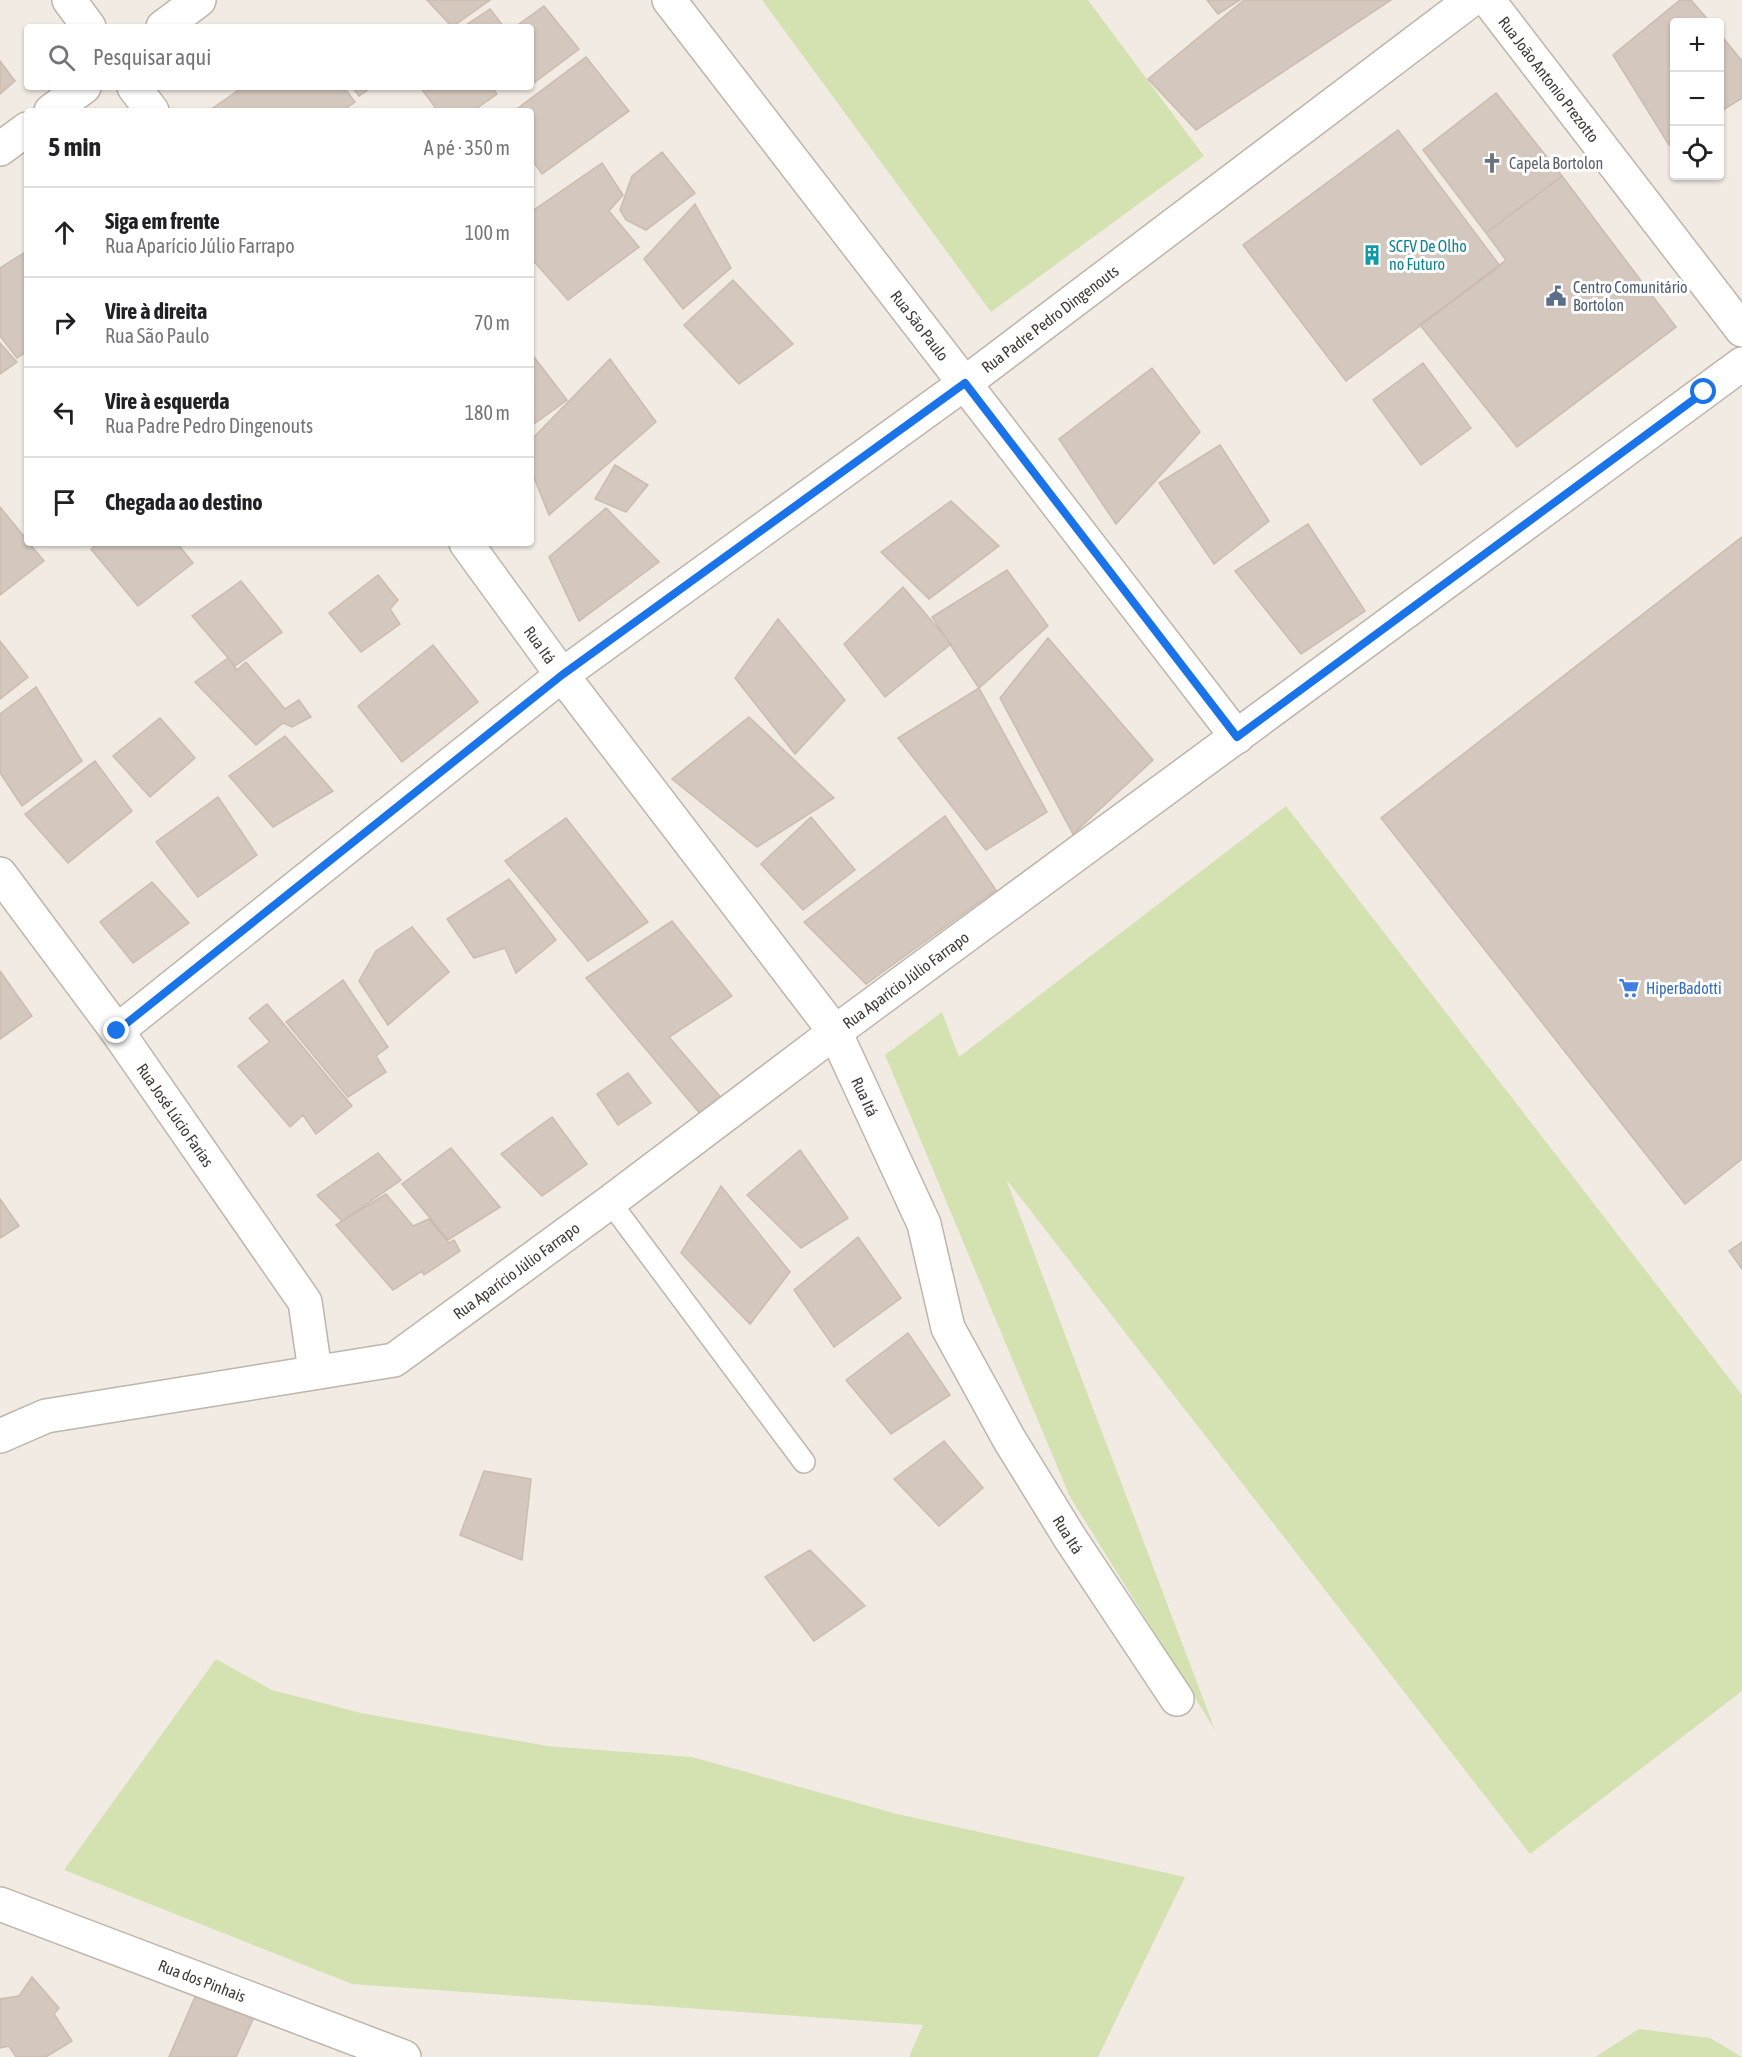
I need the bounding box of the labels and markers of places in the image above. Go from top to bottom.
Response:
church icon: Capela Bortolon [1480,151,1504,175]
place label: Capela Bortolon [1509,154,1603,173]
place label: SCFV De Olho no Futuro [1389,237,1467,273]
building icon: SCFV De Olho no Futuro [1360,243,1384,267]
place label: Centro Comunitário Bortolon [1573,278,1688,314]
public building icon: Centro Comunitário Bortolon [1544,284,1568,308]
supermarket icon: HiperBadotti [1617,976,1641,1000]
place label: HiperBadotti [1646,979,1722,998]

